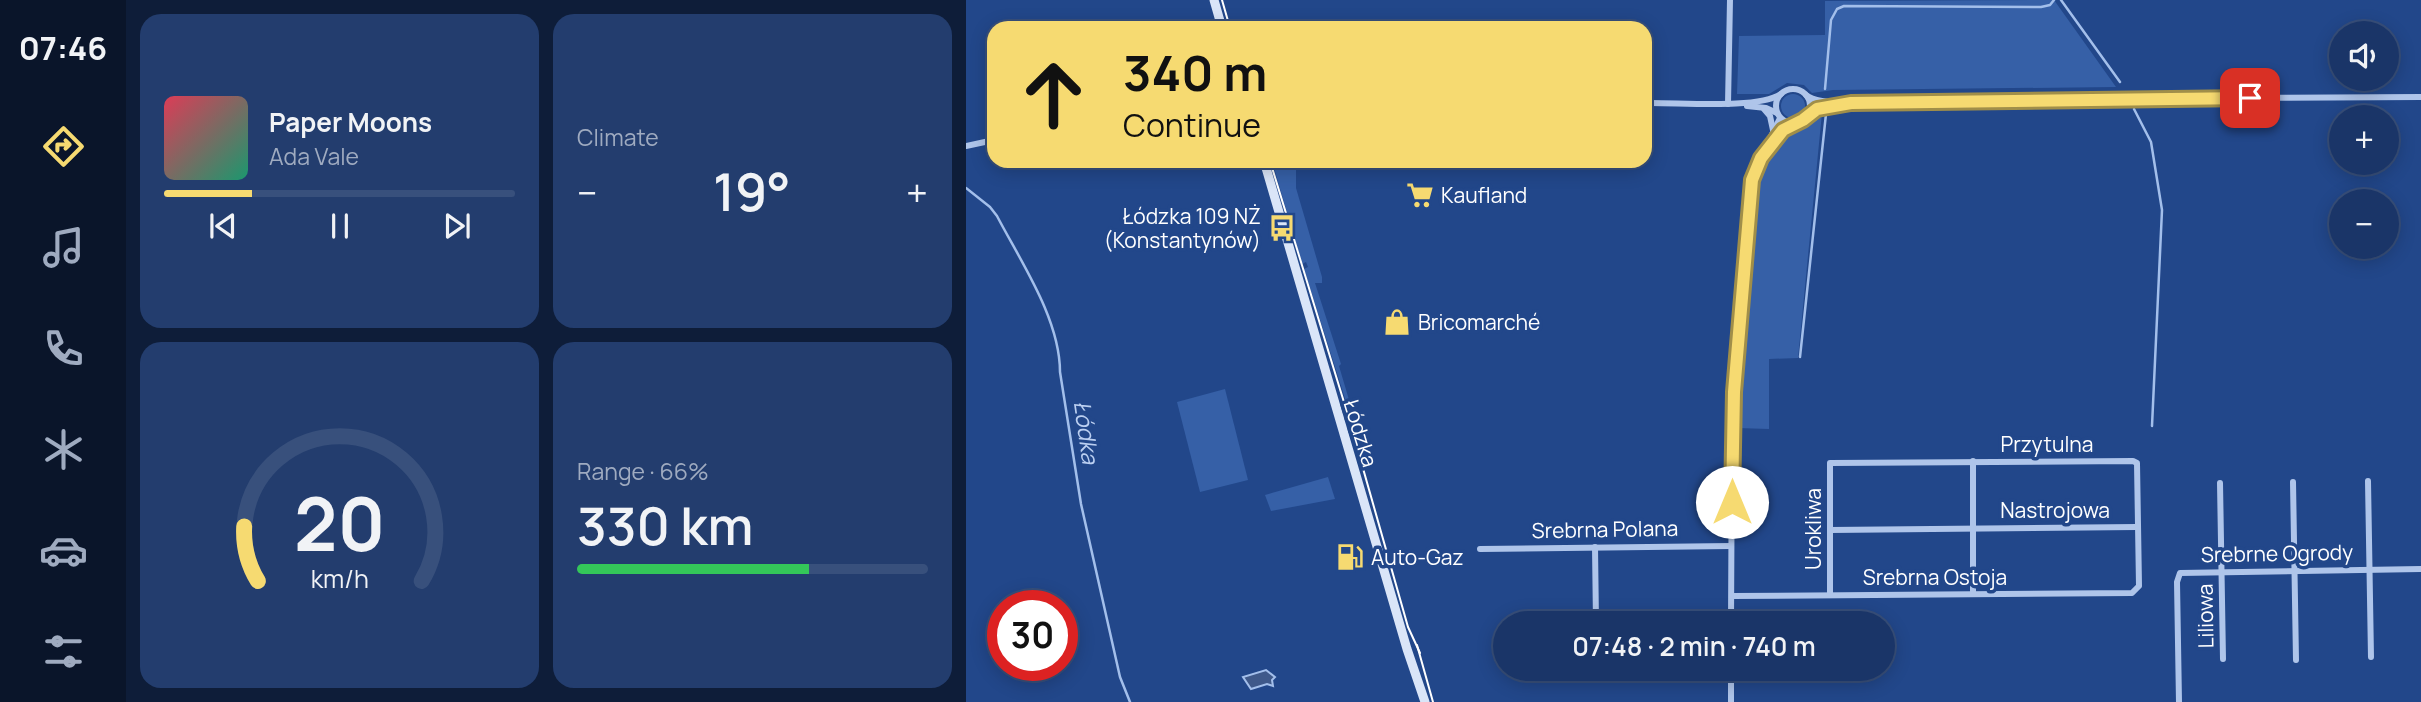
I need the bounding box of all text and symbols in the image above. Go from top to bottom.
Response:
map controls [2329,21,2399,259]
button: sound [2329,21,2399,91]
text: 07:46 [19,26,107,70]
text: 340 m [1123,39,1267,106]
icon: ahead [1008,49,1099,140]
pin [2220,68,2280,128]
icon: arrive [2231,79,2269,117]
text: Continue [1123,103,1261,147]
text: Paper Moons [269,104,432,140]
button: + [2329,105,2399,175]
text: Climate [577,121,659,153]
icon: directions [39,122,88,171]
text: Ada Vale [269,140,359,172]
text: 19° [713,156,791,227]
text: − [577,166,598,218]
text: + [906,166,928,218]
supermarket icon: Kaufland [1405,180,1435,210]
place label: Kaufland [1441,181,1527,209]
button: − [2329,189,2399,259]
place label: Łódzka 109 NŻ (Konstantynów) [1104,202,1261,254]
icon: previous [204,207,242,245]
icon: pause [321,207,359,245]
icon: next [438,207,476,245]
bus stop icon: Łódzka 109 NŻ (Konstantynów) [1267,213,1297,243]
icon: music [39,223,88,272]
shop icon: Bricomarché [1382,307,1412,337]
place label: Bricomarché [1418,308,1540,336]
icon: phone [39,324,88,373]
street label: Łódzka [1338,396,1384,470]
water label: Łódka [1067,398,1107,467]
icon: climate [39,425,88,474]
street label: Przytulna [2001,430,2093,458]
text: Range · 66% [577,455,709,487]
position arrow [1695,465,1769,539]
text: 20 [294,473,385,573]
street label: Urokliwa [1799,488,1827,570]
text: 330 km [577,490,753,561]
street label: Nastrojowa [2000,496,2110,524]
street label: Srebrna Polana [1531,514,1679,544]
icon: car [39,526,88,575]
street label: Srebrne Ogrody [2201,538,2353,568]
fuel station icon: Auto-Gaz [1335,542,1365,572]
place label: Auto-Gaz [1371,543,1464,571]
text: km/h [310,561,369,596]
street label: Srebrna Ostoja [1863,563,2007,591]
street label: Liliowa [2190,583,2220,649]
speed limit sign: 30 [987,590,1078,681]
icon: filters [39,627,88,676]
text: 07:48 · 2 min · 740 m [1572,628,1816,664]

